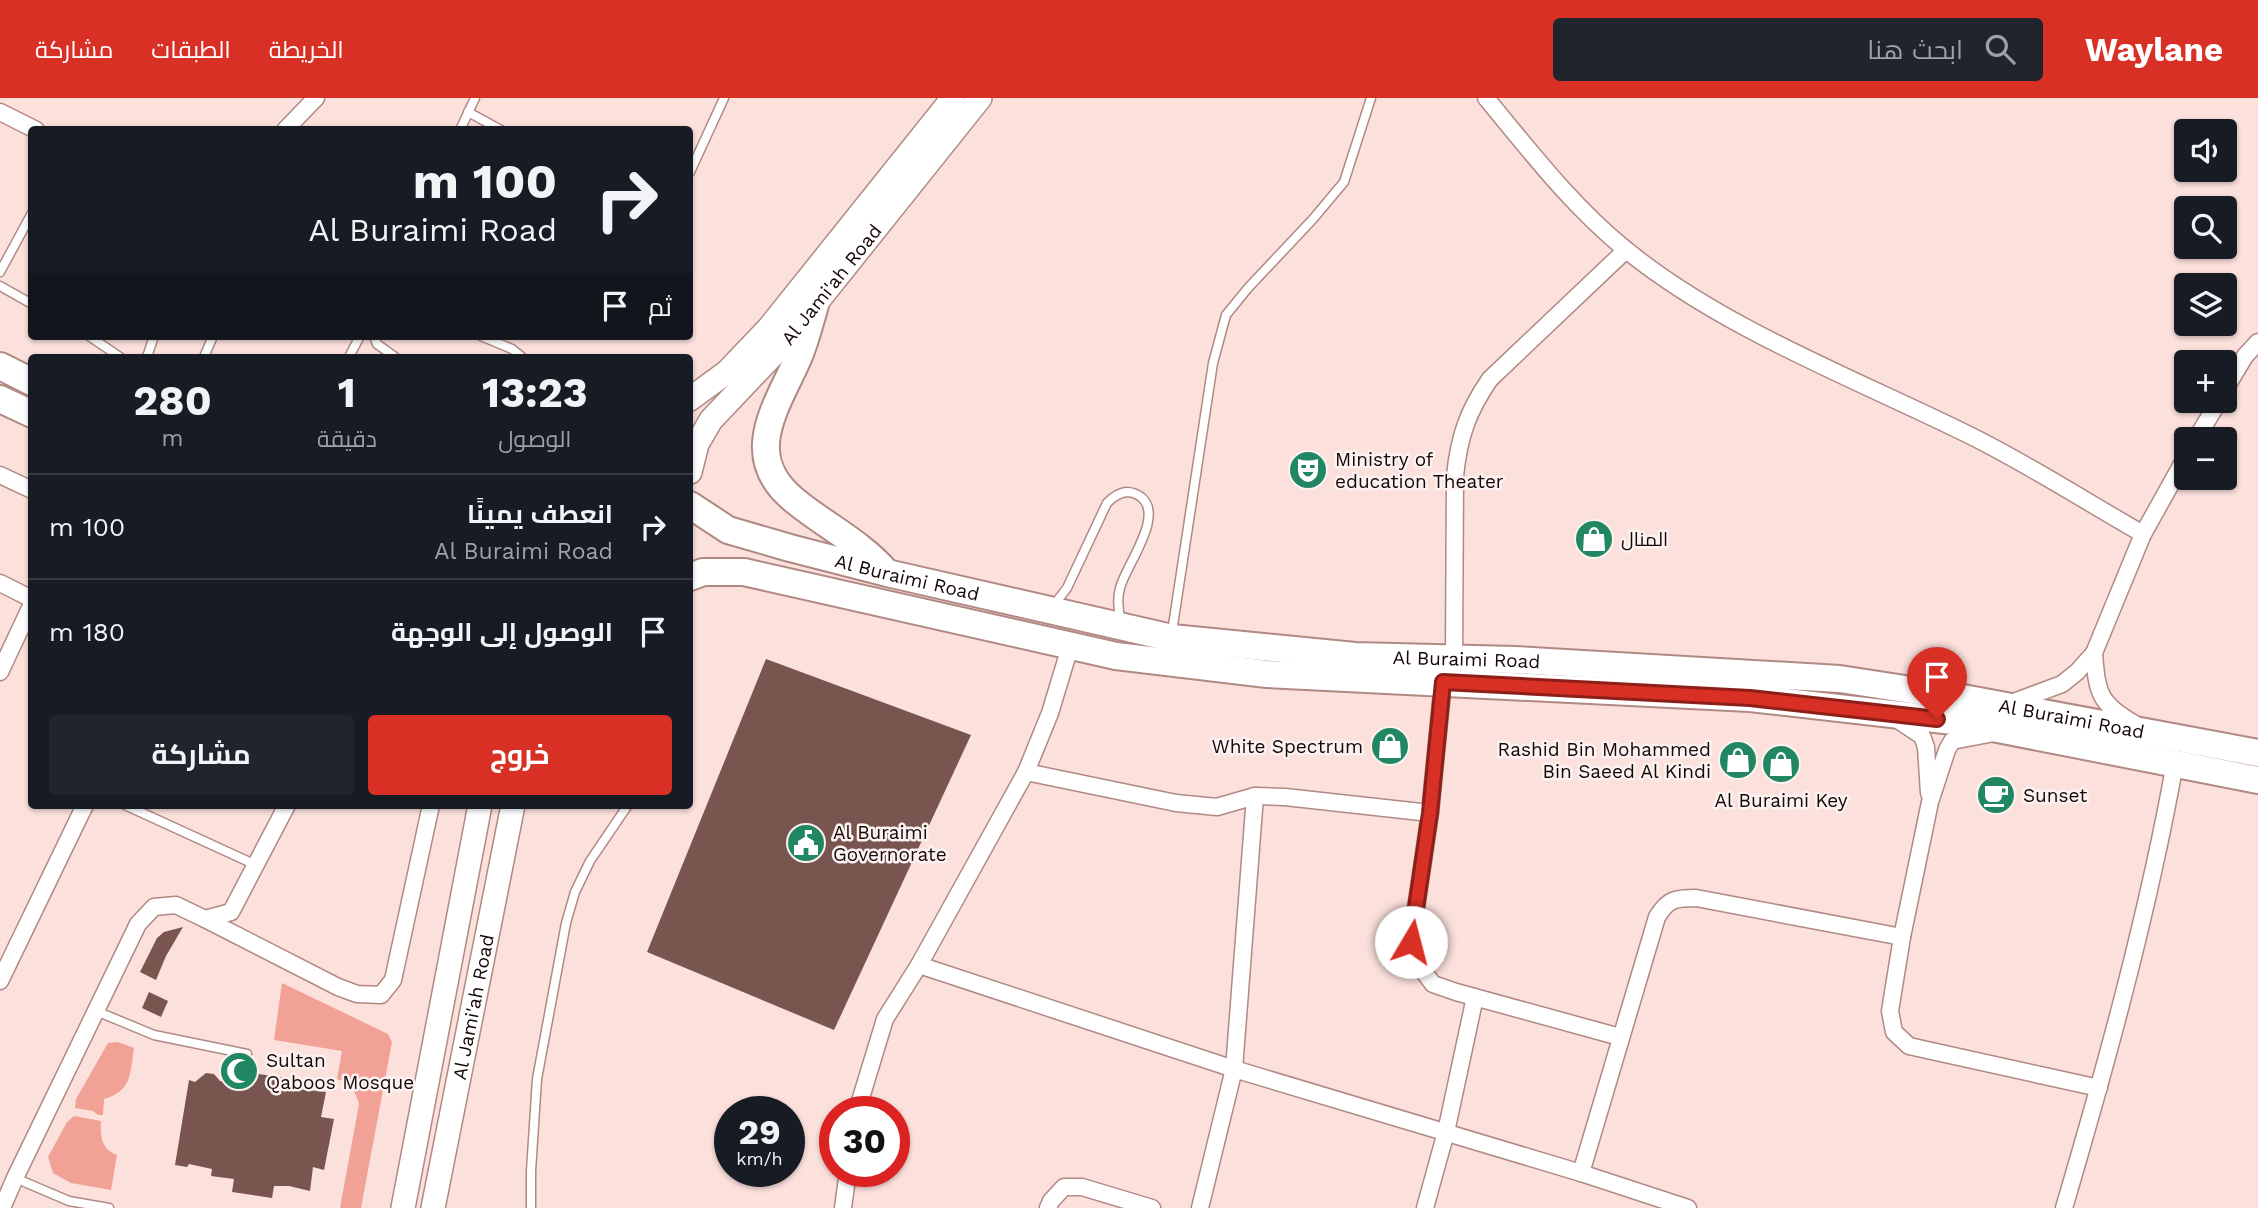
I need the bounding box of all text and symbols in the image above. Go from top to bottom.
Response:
search box [1553,18,2043,81]
icon: search [1981,30,2019,68]
text: Waylane [2085,30,2223,69]
text: ابحث هنا [1867,35,1963,65]
text: مشاركة [35,36,113,64]
text: الطبقات [151,36,231,64]
text: الخريطة [269,36,344,64]
map controls [2174,119,2237,490]
button: sound [2174,119,2237,182]
text: 100 m [413,152,557,210]
icon: right [581,154,672,245]
button: search [2174,196,2237,259]
text: Al Buraimi Road [308,211,557,249]
street label: Al Jami'ah Road [776,220,887,350]
button: layers [2174,273,2237,336]
icon: arrive [596,287,634,325]
text: ثم [648,292,672,322]
button: + [2174,350,2237,413]
text: 1 [338,368,356,417]
text: 13:23 [482,368,588,417]
text: 280 [133,376,212,425]
text: m [162,425,183,452]
text: دقيقة [317,426,377,453]
text: الوصول [498,426,572,453]
button: − [2174,427,2237,490]
place label: Ministry of education Theater [1335,448,1504,493]
theatre icon: Ministry of education Theater [1287,449,1329,491]
text: انعطف يمينًا [467,499,613,529]
icon: right [634,508,672,546]
text: 100 m [49,512,125,542]
shop icon: المنال [1573,518,1615,560]
place label: المنال [1621,528,1668,551]
text: Al Buraimi Road [434,538,613,565]
street label: Al Buraimi Road [833,549,982,606]
icon: arrive [634,613,672,651]
text: 180 m [49,617,125,647]
text: الوصول إلى الوجهة [391,617,613,647]
street label: Al Buraimi Road [1392,646,1541,673]
pin [1907,647,1967,719]
icon: arrive [1918,658,1956,696]
street label: Al Buraimi Road [1997,694,2146,744]
button: مشاركة [49,715,354,795]
button: خروج [368,715,672,795]
shop icon: White Spectrum [1369,725,1411,767]
place label: White Spectrum [1211,735,1363,758]
place label: Rashid Bin Mohammed Bin Saeed Al Kindi [1498,738,1711,783]
shop icon: Rashid Bin Mohammed Bin Saeed Al Kindi [1717,739,1759,781]
shop icon: Al Buraimi Key [1760,743,1802,785]
cafe icon: Sunset [1975,774,2017,816]
place label: Sunset [2023,784,2087,807]
place label: Al Buraimi Key [1714,789,1848,812]
place label: Al Buraimi Governorate [833,821,947,866]
public building icon: Al Buraimi Governorate [785,822,827,864]
position arrow [1374,905,1448,979]
street label: Al Jami'ah Road [448,932,499,1082]
place label: Sultan Qaboos Mosque [266,1049,414,1094]
mosque icon: Sultan Qaboos Mosque [218,1050,260,1092]
speed limit sign: 30 [819,1096,910,1187]
text: 29 [738,1111,781,1153]
text: km/h [736,1148,783,1169]

